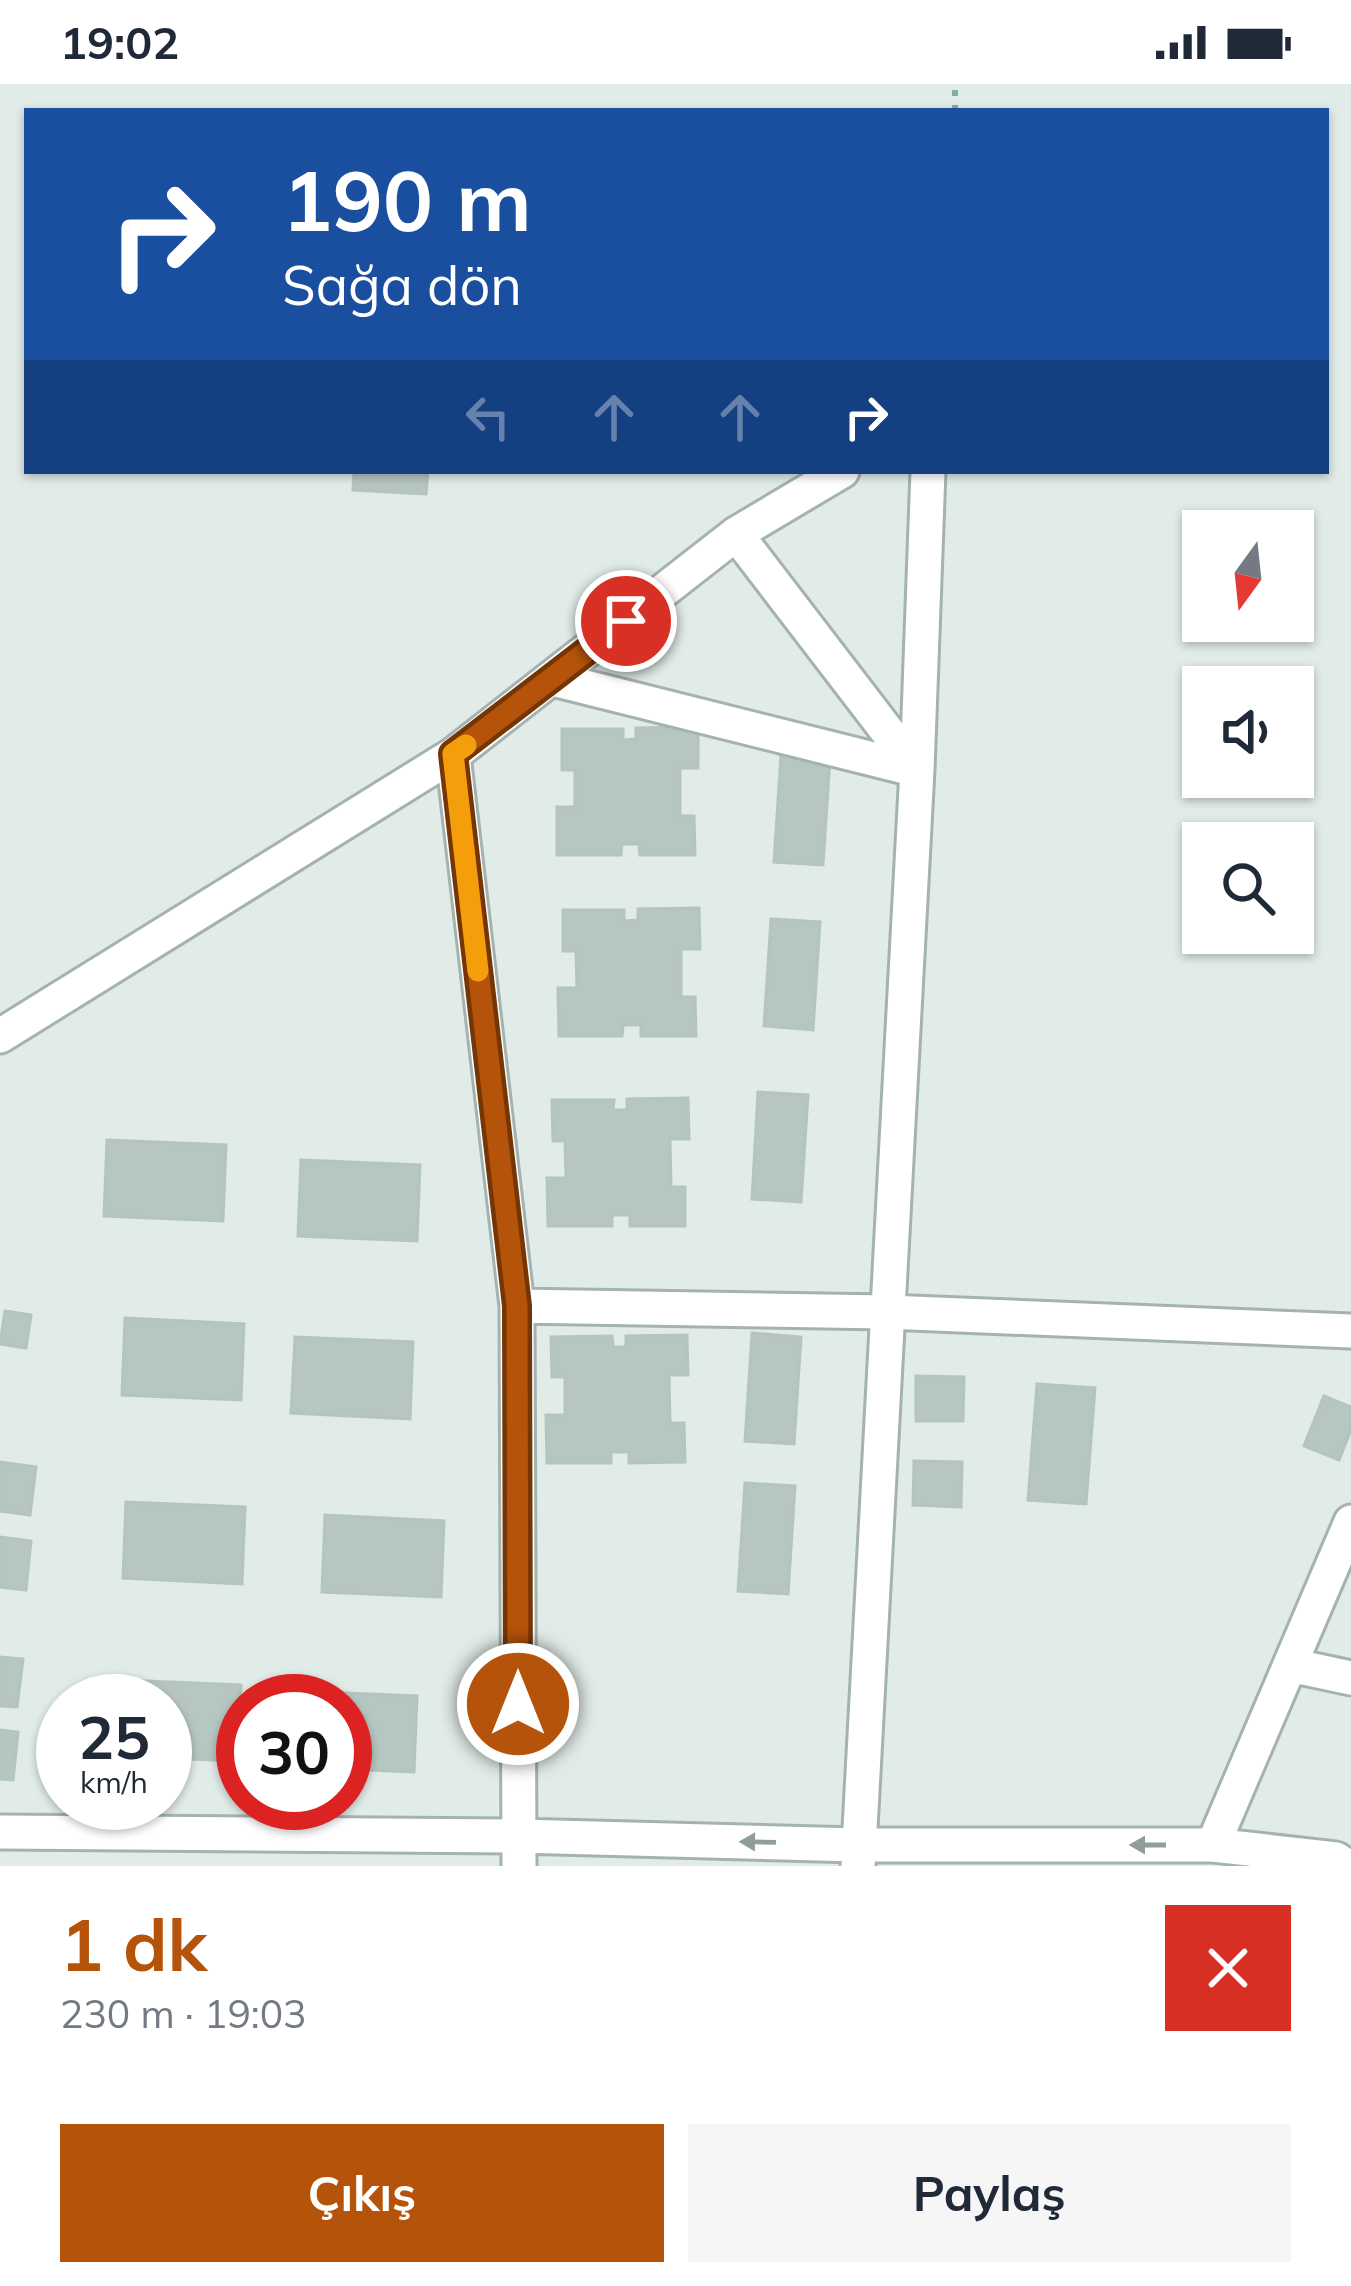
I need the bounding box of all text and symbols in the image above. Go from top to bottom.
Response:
text: 19:02 [60,14,179,70]
text: 190 m [282,147,532,252]
icon: right [84,156,240,312]
text: Sağa dön [282,251,522,319]
icon: left [455,384,521,450]
icon: ahead [581,384,647,450]
icon: ahead [707,384,773,450]
icon: right [833,384,899,450]
north arrow [1182,510,1314,642]
map controls [1182,510,1314,954]
pin [575,570,677,672]
icon: arrive [593,588,659,654]
button: sound [1182,666,1314,798]
button: search [1182,822,1314,954]
position arrow [455,1641,581,1767]
speed limit sign: 30 [216,1674,372,1830]
text: 25 [78,1699,150,1774]
text: km/h [80,1763,148,1801]
one-way arrow [738,1833,776,1852]
one-way arrow [1128,1835,1166,1855]
text: 1 dk [60,1899,207,1989]
button: close [1165,1905,1291,2031]
text: 230 m · 19:03 [60,1989,306,2038]
button: Çıkış [60,2124,664,2262]
button: Paylaş [688,2124,1291,2262]

